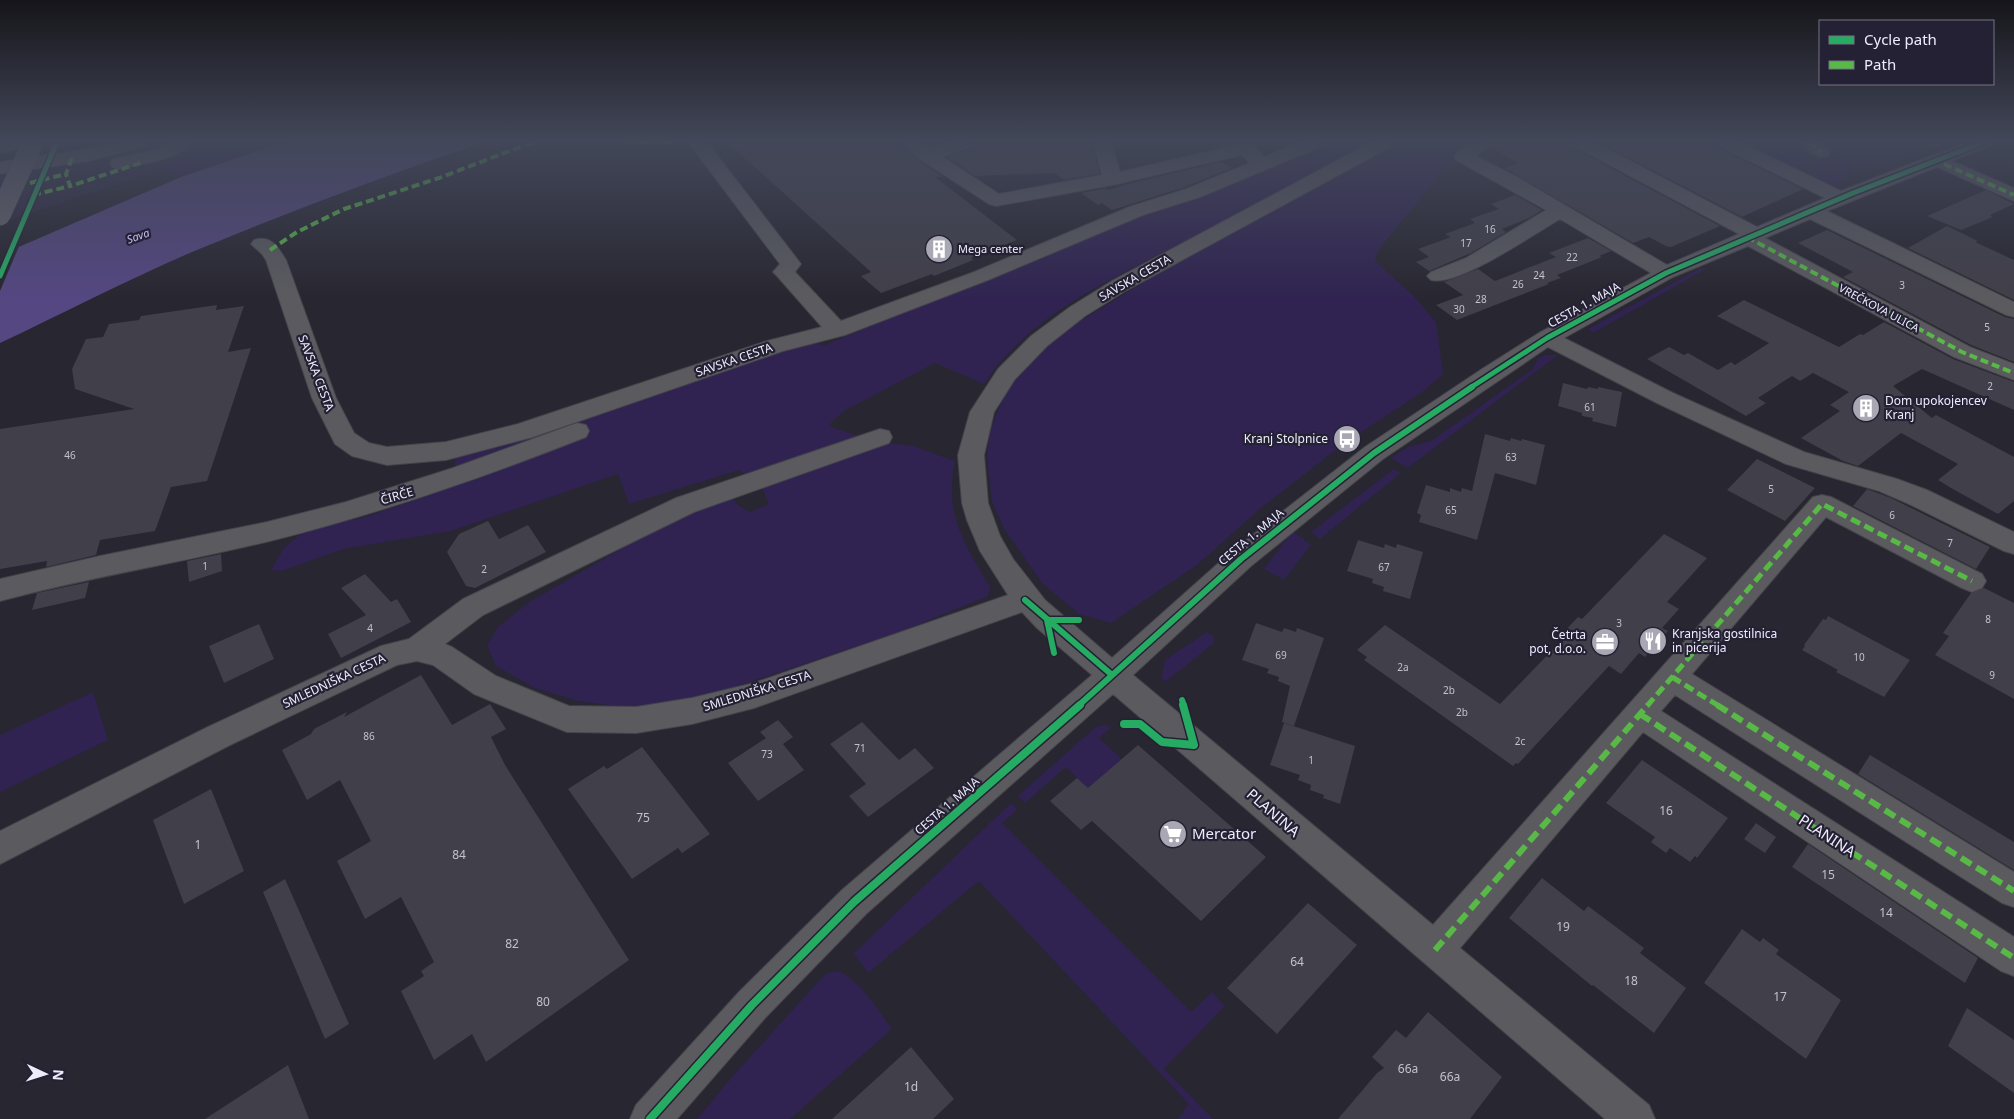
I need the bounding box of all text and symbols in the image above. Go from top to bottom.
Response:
legend [1819,20,1994,85]
text: Cycle path [1864,29,1937,49]
text: Path [1864,54,1896,74]
house number: 16 [1484,222,1496,236]
water label: Sava [124,224,152,247]
building icon: Mega center [924,234,954,264]
house number: 17 [1460,236,1472,250]
place label: Mega center [958,241,1023,256]
street label: SAVSKA CESTA [1096,250,1174,305]
house number: 22 [1566,250,1578,264]
house number: 24 [1533,268,1545,282]
house number: 26 [1512,277,1524,291]
street label: CESTA 1. MAJA [1544,277,1623,332]
house number: 3 [1899,278,1905,292]
street label: VREČKOVA ULICA [1836,280,1923,336]
house number: 28 [1475,292,1487,306]
house number: 30 [1453,302,1465,316]
house number: 5 [1984,320,1990,334]
street label: SAVSKA CESTA [294,332,339,414]
street label: SAVSKA CESTA [693,338,775,381]
house number: 2 [1987,379,1993,393]
place label: Dom upokojencev Kranj [1885,392,1988,423]
building icon: Dom upokojencev Kranj [1851,393,1881,423]
house number: 61 [1584,400,1596,414]
bus stop icon: Kranj Stolpnice [1332,424,1362,454]
place label: Kranj Stolpnice [1244,430,1328,447]
house number: 46 [64,448,76,462]
house number: 63 [1505,450,1517,464]
house number: 5 [1768,482,1774,496]
street label: ČIRČE [378,483,415,508]
house number: 65 [1445,503,1457,517]
street label: CESTA 1. MAJA [1214,504,1287,569]
house number: 6 [1889,508,1895,522]
house number: 7 [1947,536,1953,550]
house number: 1 [202,559,208,573]
house number: 67 [1378,560,1390,574]
house number: 2 [481,562,487,576]
house number: 8 [1985,612,1991,626]
house number: 3 [1616,616,1622,630]
house number: 4 [367,621,373,635]
place label: Kranjska gostilnica in picerija [1672,625,1777,656]
place label: Četrta pot, d.o.o. [1529,626,1586,657]
restaurant icon: Kranjska gostilnica in picerija [1638,626,1668,656]
office icon: Četrta pot, d.o.o. [1590,627,1620,657]
house number: 69 [1275,648,1287,662]
street label: SMLEDNIŠKA CESTA [280,649,388,712]
house number: 10 [1853,650,1865,664]
house number: 2a [1397,660,1409,674]
street label: SMLEDNIŠKA CESTA [701,666,813,715]
house number: 9 [1989,668,1995,682]
house number: 2b [1443,683,1455,697]
house number: 2b [1456,705,1468,719]
house number: 86 [363,729,375,743]
house number: 2c [1515,734,1525,748]
house number: 71 [854,741,866,755]
house number: 73 [761,747,773,761]
house number: 1 [1308,753,1314,767]
street label: CESTA 1. MAJA [911,772,983,839]
street label: PLANINA [1243,784,1305,841]
house number: 16 [1659,802,1673,819]
house number: 75 [636,809,650,826]
street label: PLANINA [1795,809,1860,861]
supermarket icon: Mercator [1158,819,1188,849]
place label: Mercator [1192,823,1256,843]
house number: 1 [195,836,201,853]
house number: 84 [452,846,466,863]
house number: 15 [1821,866,1835,883]
house number: 14 [1879,904,1893,921]
house number: 19 [1556,918,1570,935]
house number: 82 [505,935,519,952]
house number: 64 [1290,953,1304,970]
house number: 18 [1624,972,1638,989]
house number: 17 [1773,988,1787,1005]
house number: 80 [536,993,550,1010]
north arrow [20,1049,70,1099]
house number: 66a [1398,1060,1418,1077]
house number: 66a [1440,1068,1460,1085]
text: N [49,1069,68,1081]
house number: 1d [904,1078,918,1095]

